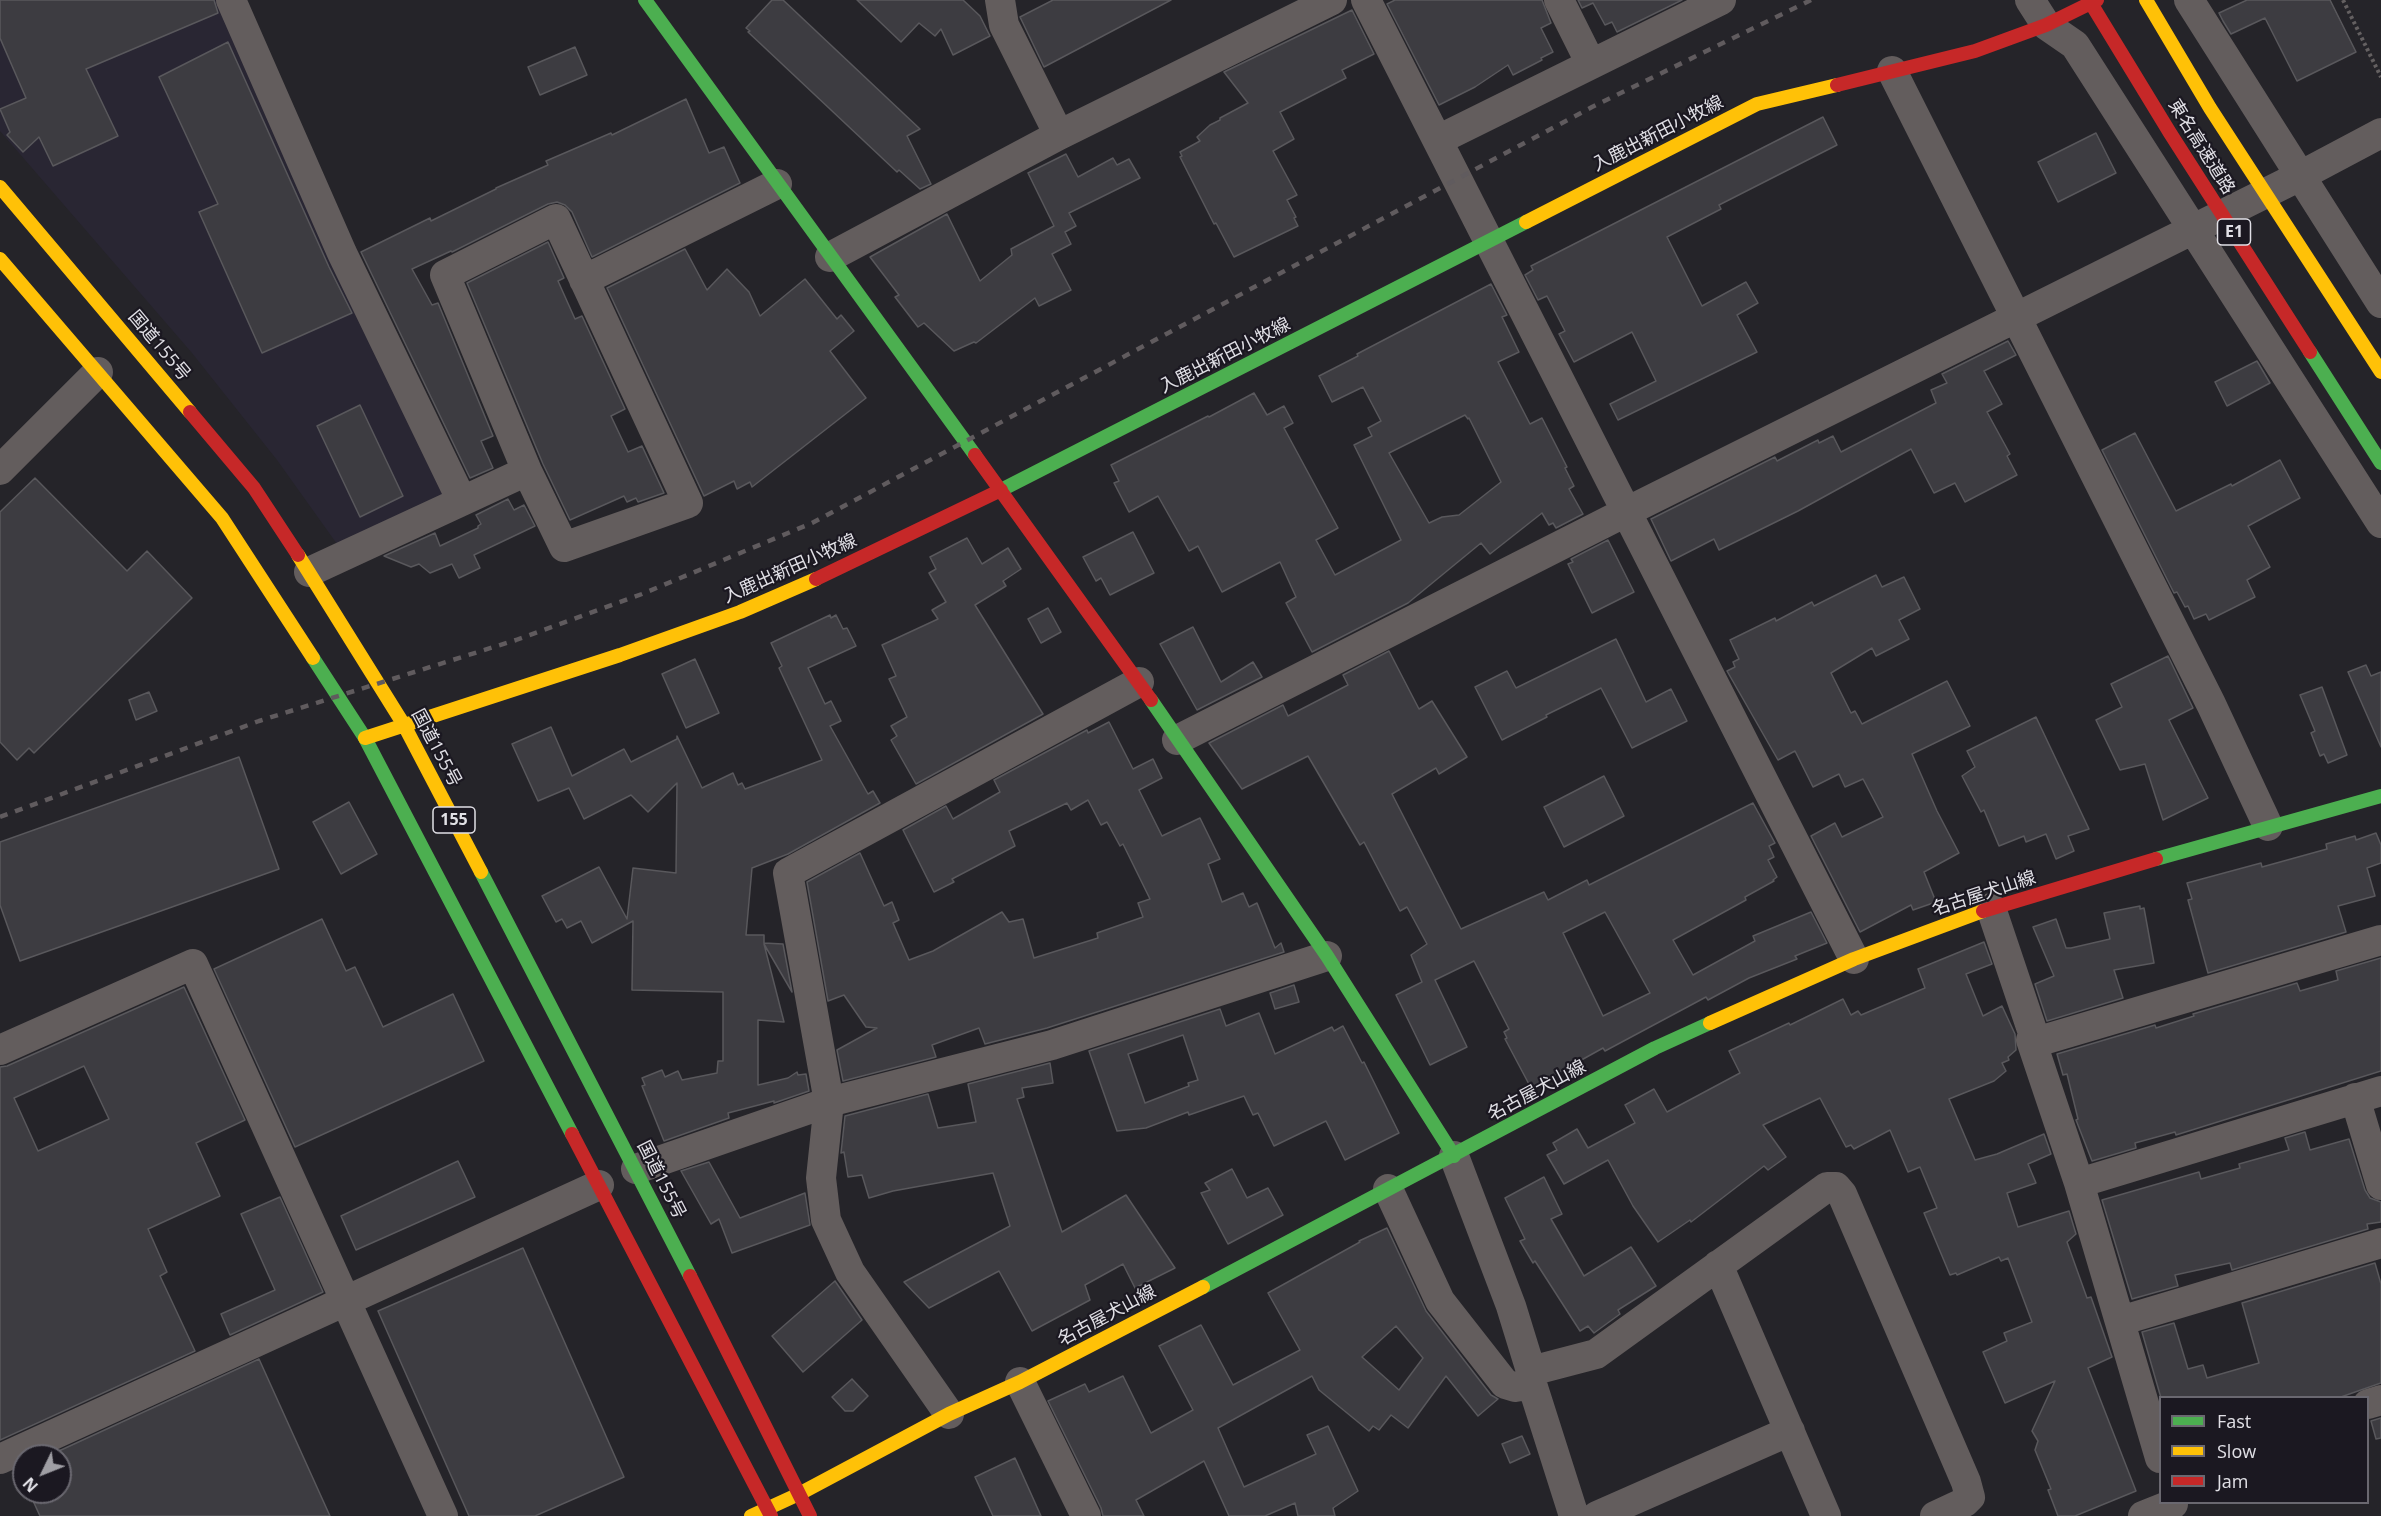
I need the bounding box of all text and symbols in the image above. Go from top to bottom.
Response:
street label: 入鹿出新田小牧線 [1589,92,1727,176]
street label: 東名高速道路 [2163,95,2239,199]
road number: E1 [2218,219,2250,245]
street label: 国道155号 [123,307,195,385]
street label: 入鹿出新田小牧線 [1156,314,1294,398]
street label: 入鹿出新田小牧線 [720,530,860,608]
street label: 国道155号 [407,705,465,791]
road number: 155 [433,807,475,833]
street label: 名古屋犬山線 [1929,867,2039,921]
street label: 名古屋犬山線 [1484,1056,1590,1126]
street label: 国道155号 [632,1137,690,1223]
street label: 名古屋犬山線 [1054,1281,1160,1351]
legend [2159,1396,2369,1504]
text: Fast [2217,1409,2251,1433]
text: Slow [2217,1439,2256,1463]
north arrow [12,1444,72,1504]
text: Jam [2217,1469,2249,1493]
text: N [18,1473,43,1497]

